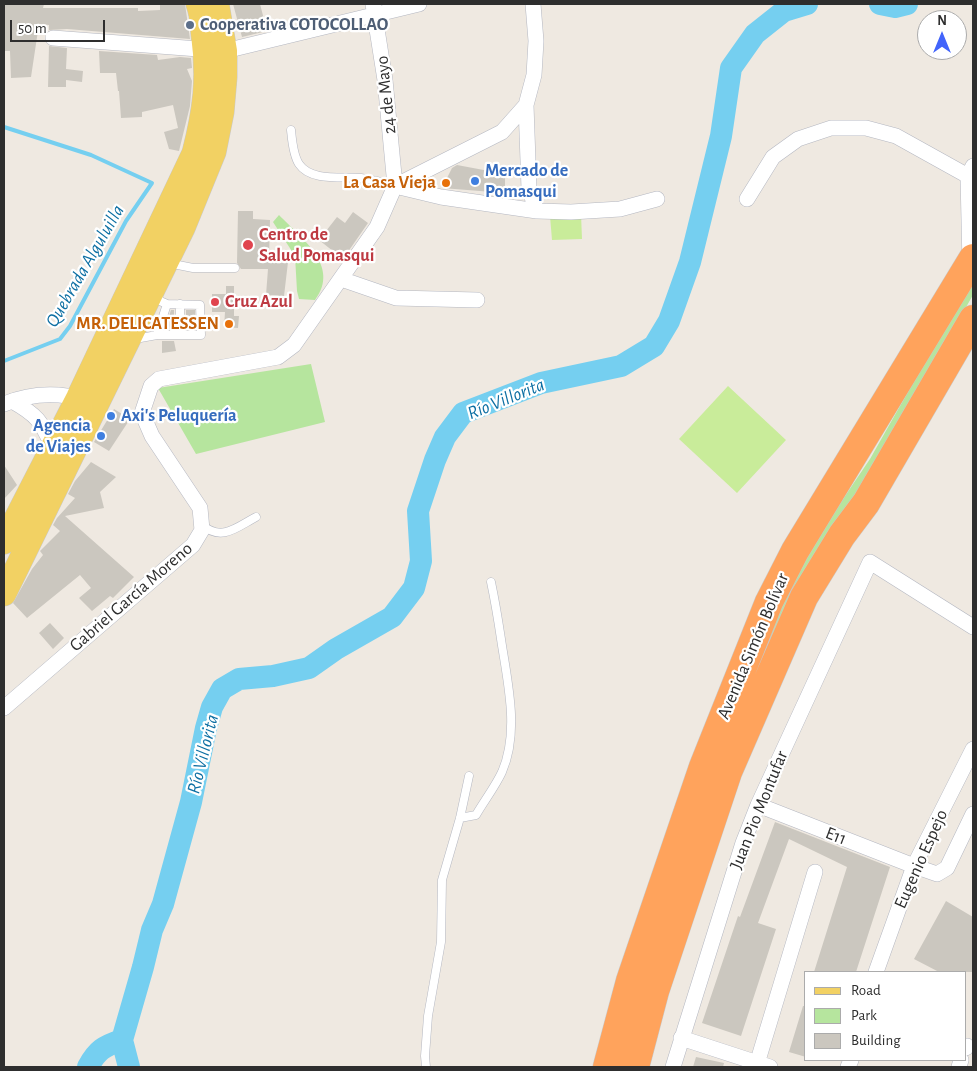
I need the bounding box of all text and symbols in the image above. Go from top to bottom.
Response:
scale bar [12,10,108,42]
north arrow [917,10,967,60]
place label: Cooperativa COTOCOLLAO [200,14,388,36]
text: N [937,14,947,28]
marker: Cooperativa COTOCOLLAO [184,19,196,31]
text: 50 m [18,21,47,36]
street label: 24 de Mayo [371,55,401,135]
place label: Mercado de Pomasqui [485,160,568,202]
place label: La Casa Vieja [343,172,436,194]
marker: Mercado de Pomasqui [469,175,481,187]
marker: La Casa Vieja [440,177,452,189]
water label: Quebrada Alguluilla [41,201,129,331]
place label: Centro de Salud Pomasqui [259,224,374,266]
marker: Centro de Salud Pomasqui [241,238,255,252]
place label: Cruz Azul [225,291,293,313]
marker: Cruz Azul [209,296,221,308]
place label: MR. DELICATESSEN [76,313,219,335]
marker: MR. DELICATESSEN [223,318,235,330]
water label: Río Villorita [464,373,548,425]
place label: Axi's Peluquería [121,405,237,427]
marker: Axi's Peluquería [105,410,117,422]
place label: Agencia de Viajes [26,415,91,458]
marker: Agencia de Viajes [95,430,107,442]
street label: Gabriel García Moreno [65,538,197,656]
street label: Avenida Simón Bolívar [712,570,794,722]
water label: Río Villorita [182,712,224,796]
street label: Juan Pio Montufar [725,747,793,873]
street label: Eugenio Espejo [889,806,953,912]
street label: E11 [822,822,850,850]
legend [804,971,967,1061]
text: Road [851,983,881,998]
text: Park [851,1008,877,1023]
text: Building [851,1033,901,1048]

